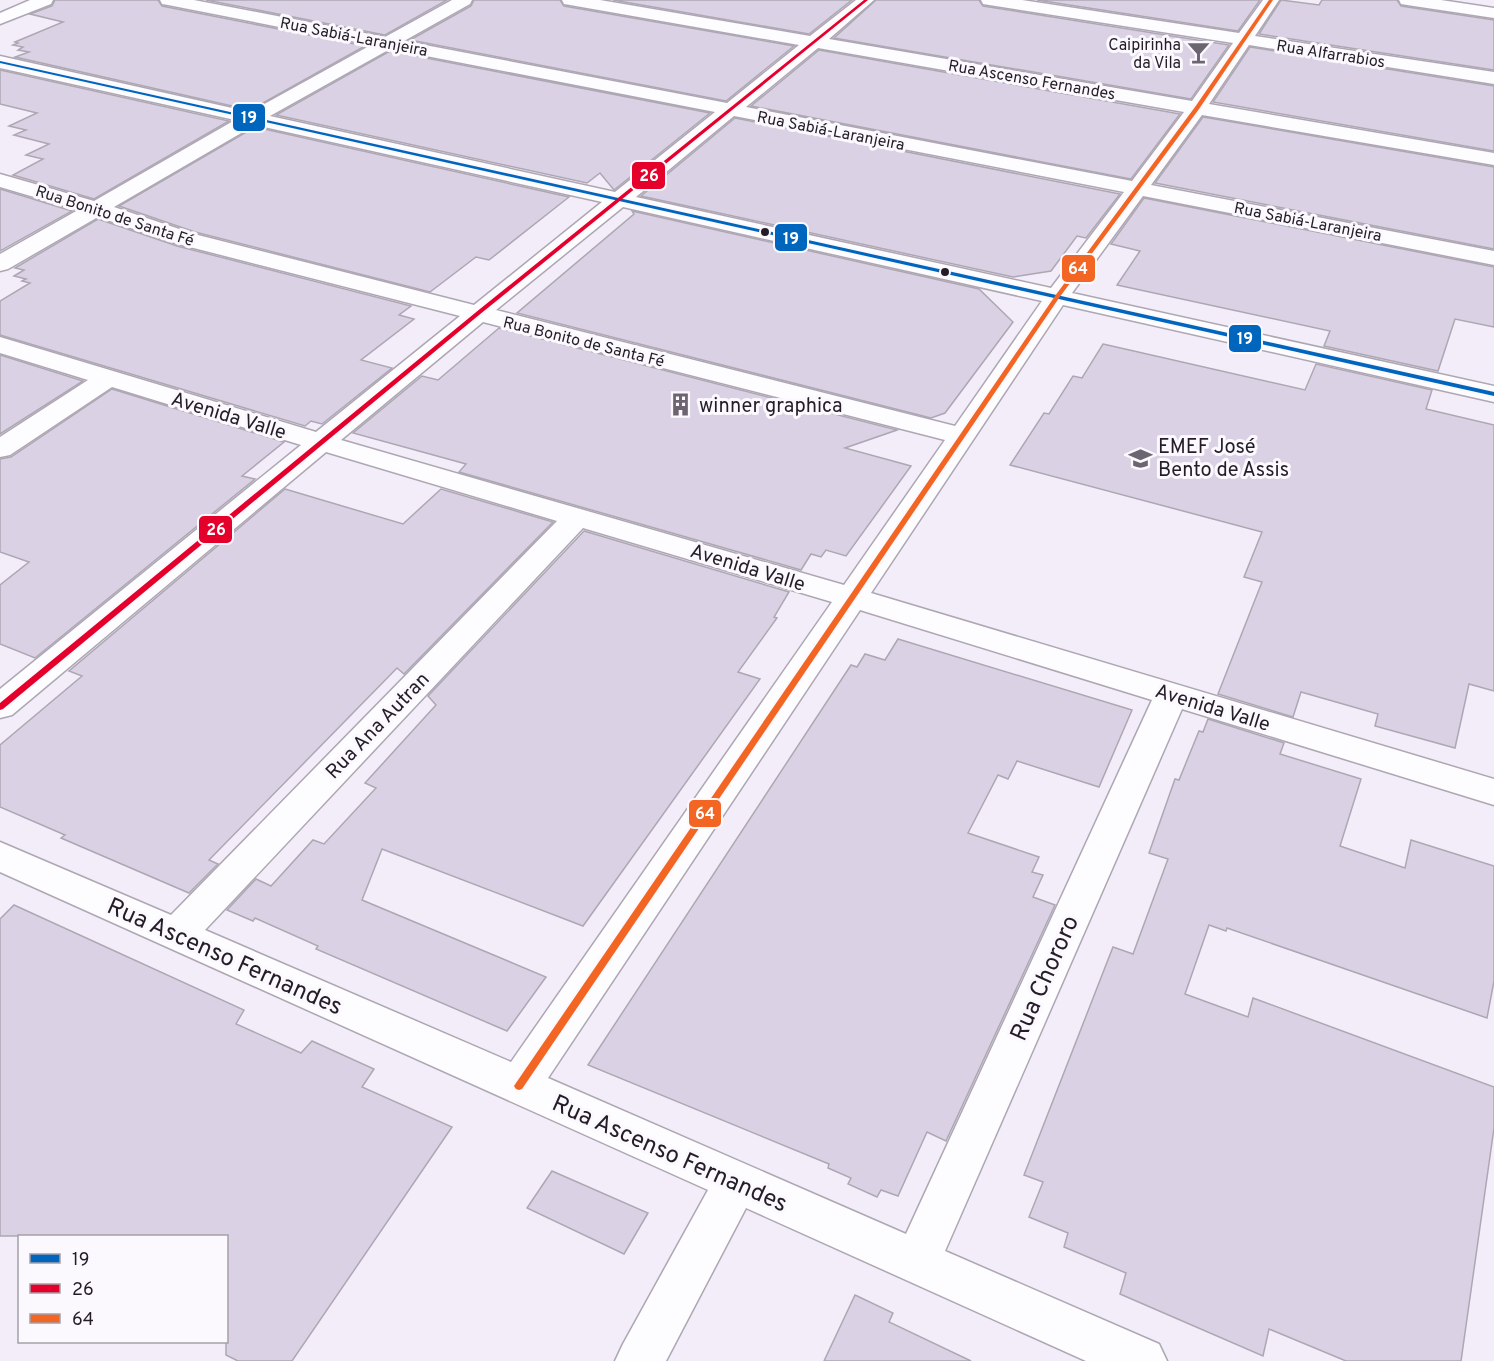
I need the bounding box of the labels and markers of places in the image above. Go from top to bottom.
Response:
place label: Caipirinha da Vila [1108,36,1181,74]
bar icon: Caipirinha da Vila [1186,40,1212,66]
unlabelled marker [759,226,771,238]
unlabelled marker [939,266,951,278]
building icon: winner graphica [668,392,694,418]
place label: winner graphica [699,394,842,420]
place label: EMEF José Bento de Assis [1158,435,1289,484]
school or university icon: EMEF José Bento de Assis [1127,445,1153,471]

